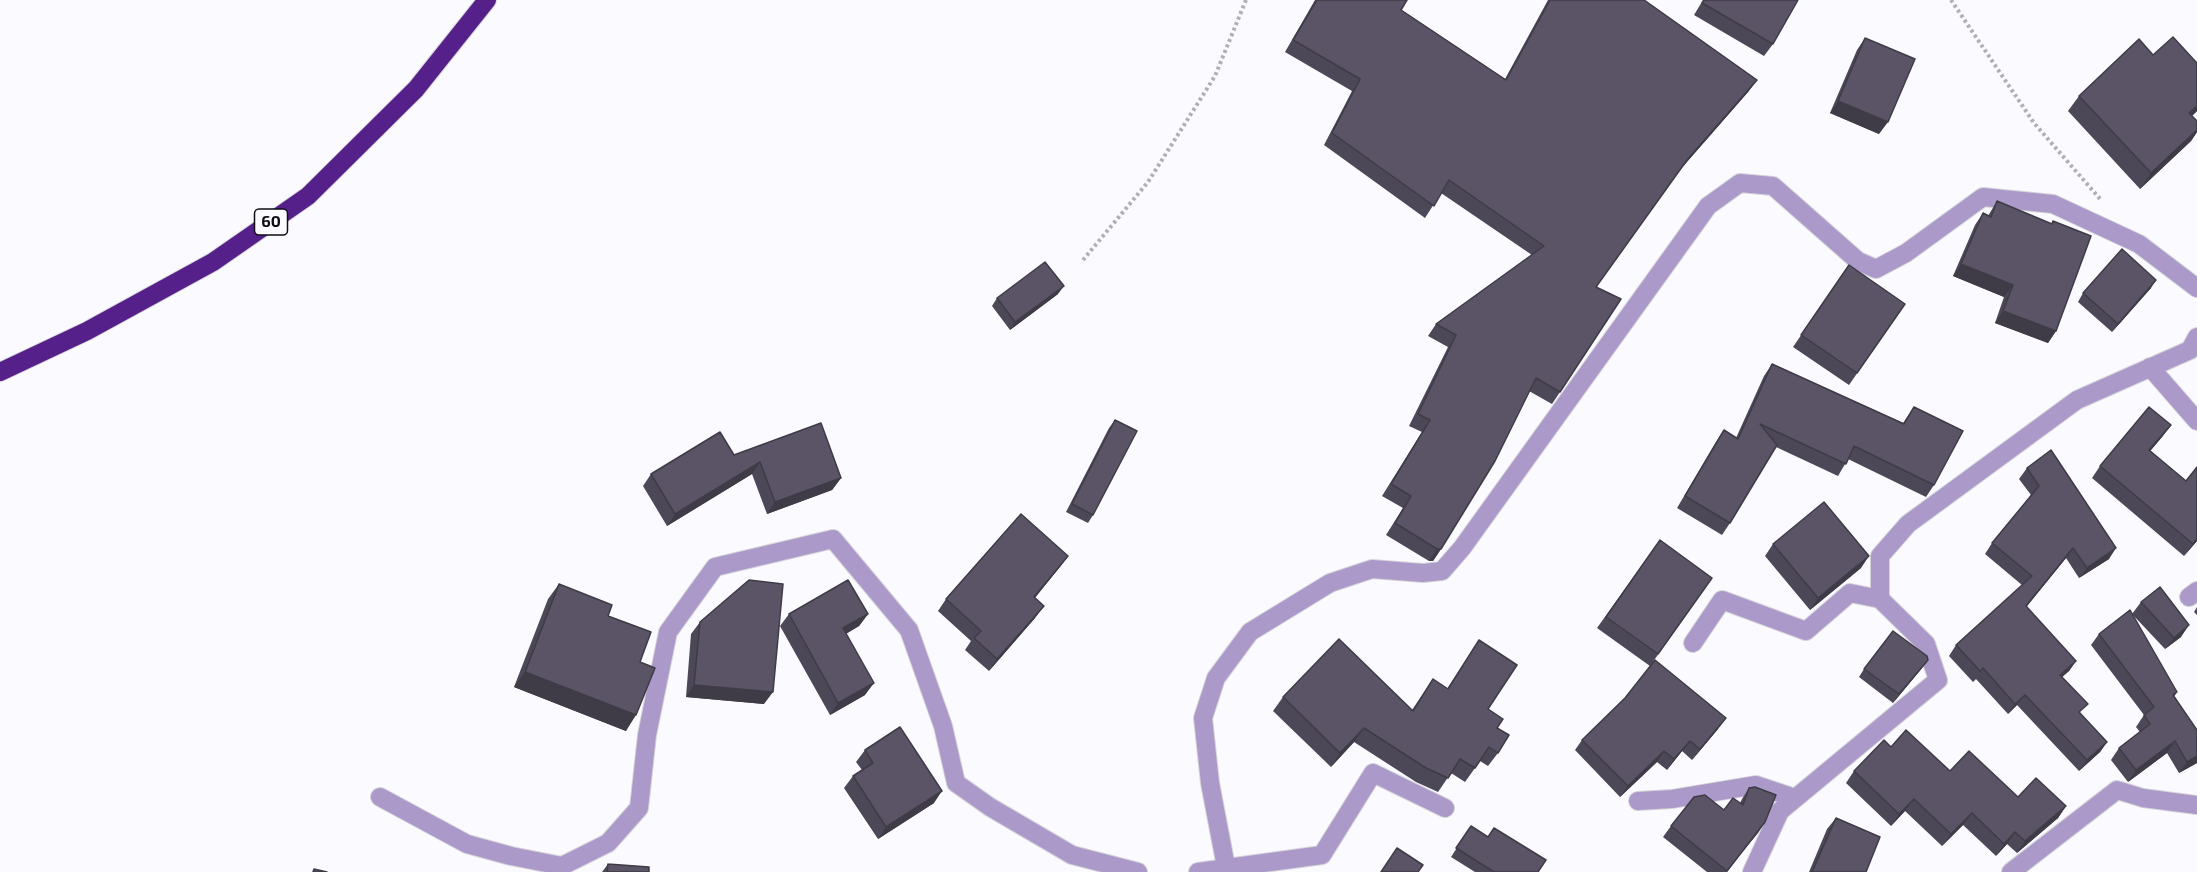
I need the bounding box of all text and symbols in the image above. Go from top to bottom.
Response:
road number: 60 [254,209,288,235]

